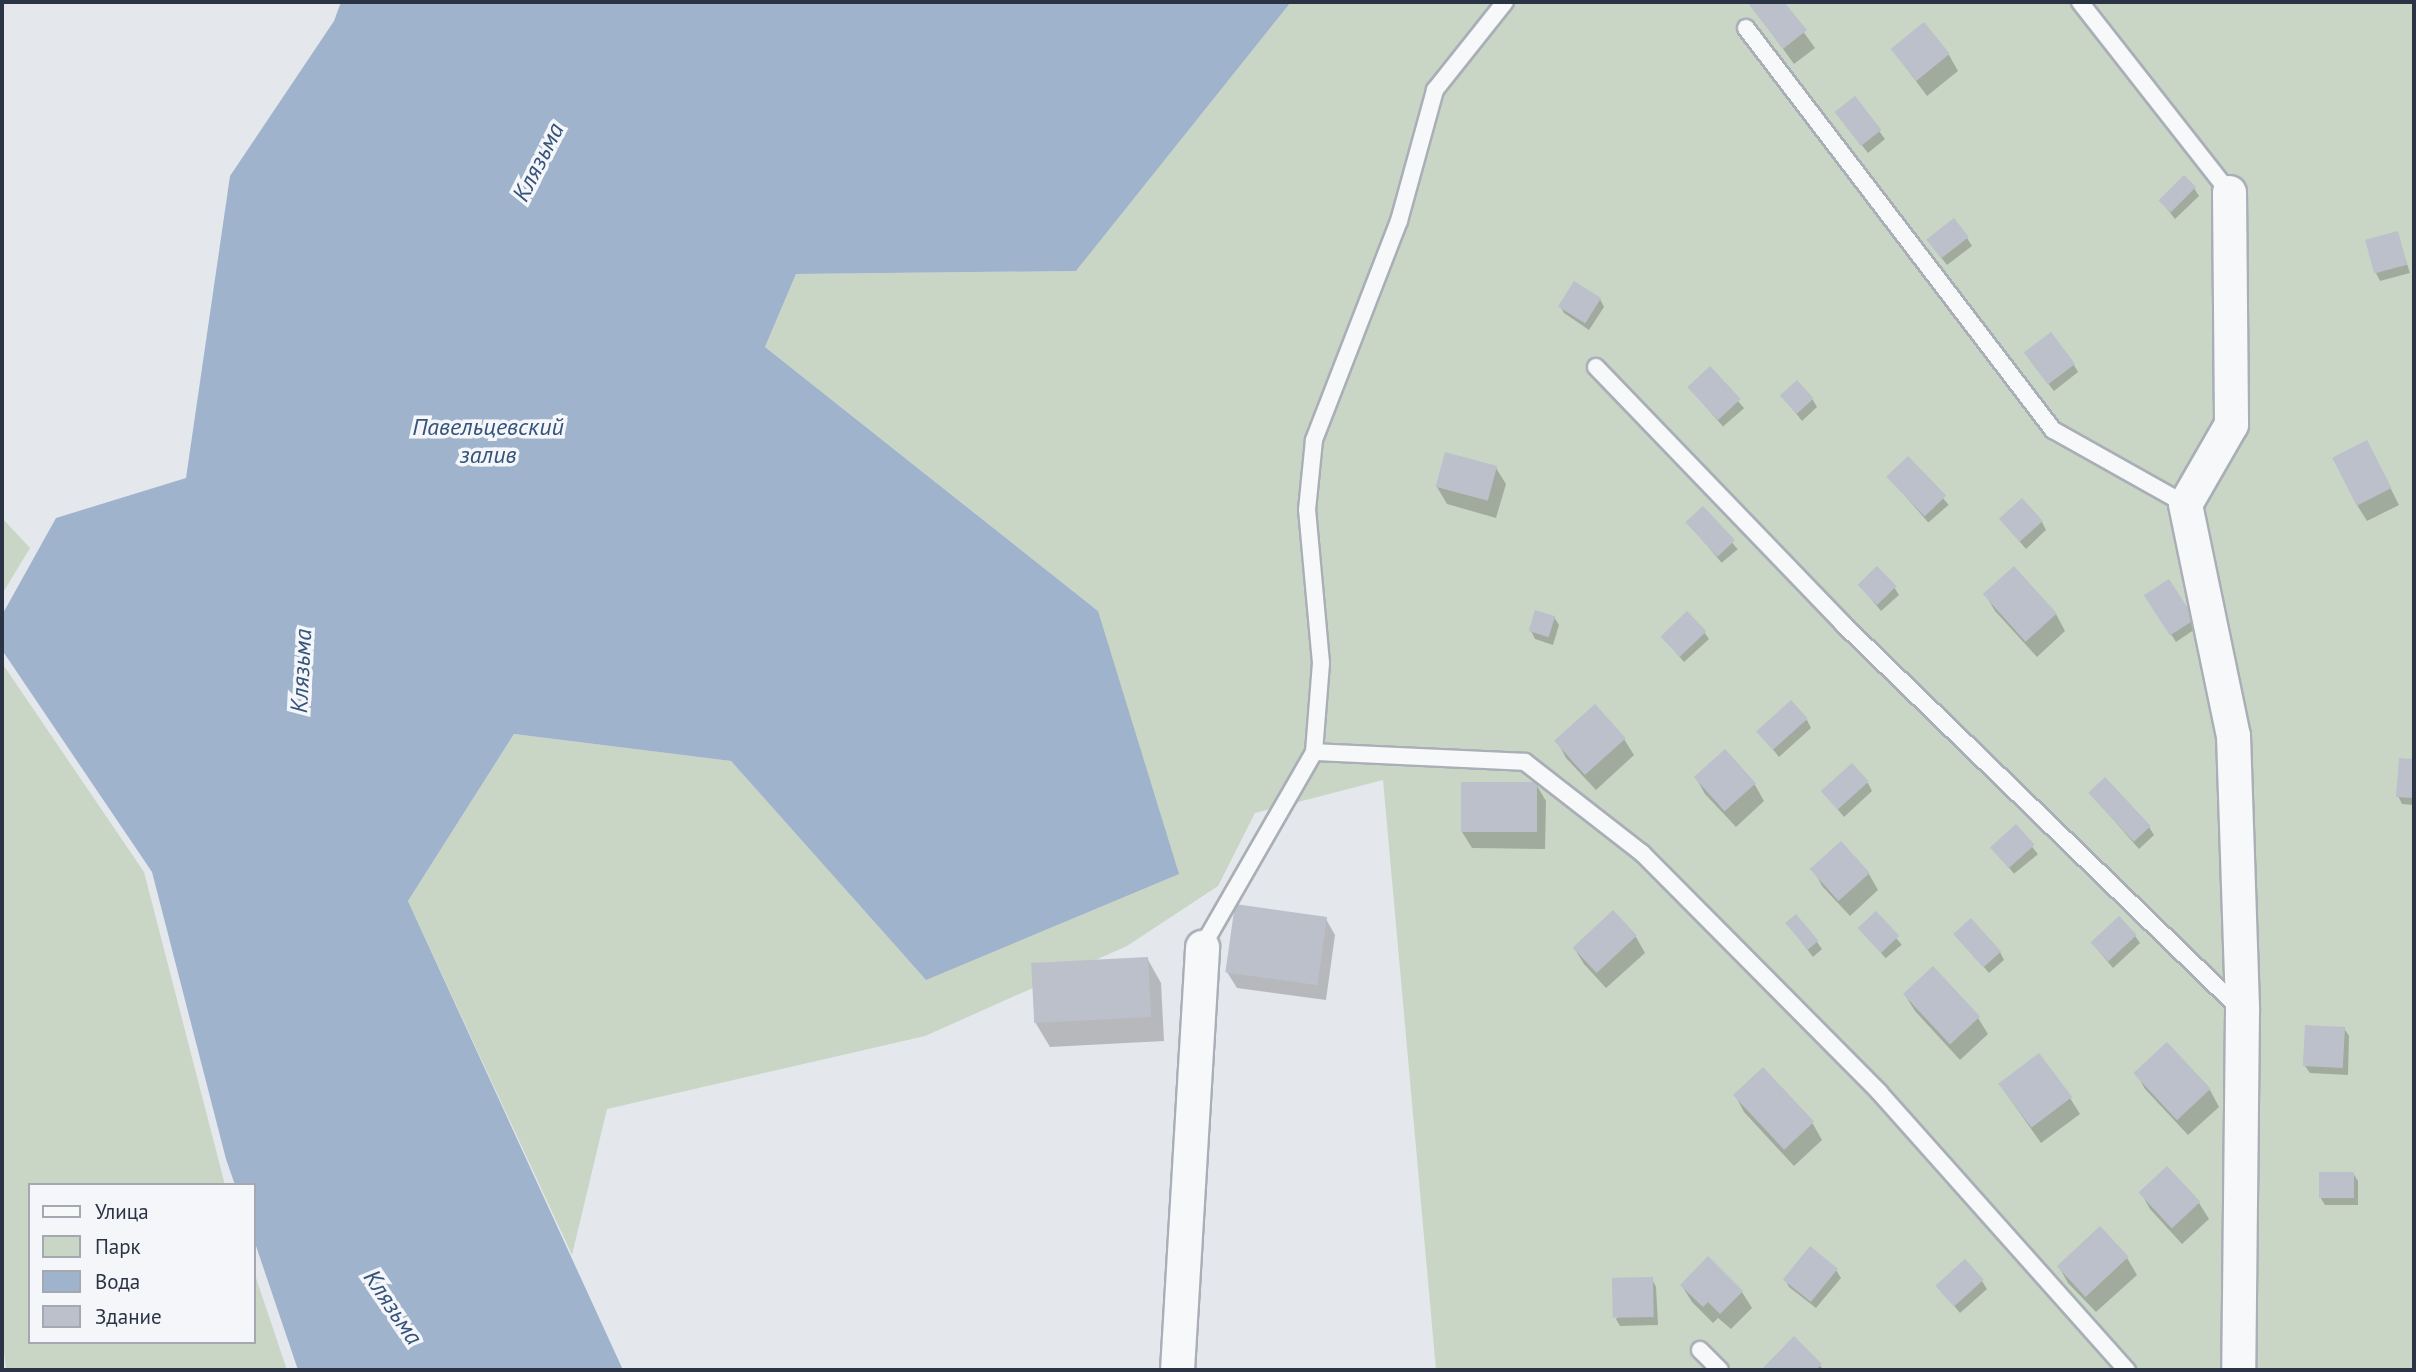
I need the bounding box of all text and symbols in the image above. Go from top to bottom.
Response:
water label: Клязьма [506,118,570,206]
water label: Павельцевский залив [412,413,564,469]
water label: Клязьма [284,628,318,714]
legend [28,1183,256,1344]
text: Улица [95,1198,149,1225]
text: Парк [95,1233,141,1260]
water label: Клязьма [358,1264,428,1350]
text: Вода [95,1268,140,1295]
text: Здание [95,1303,162,1330]

